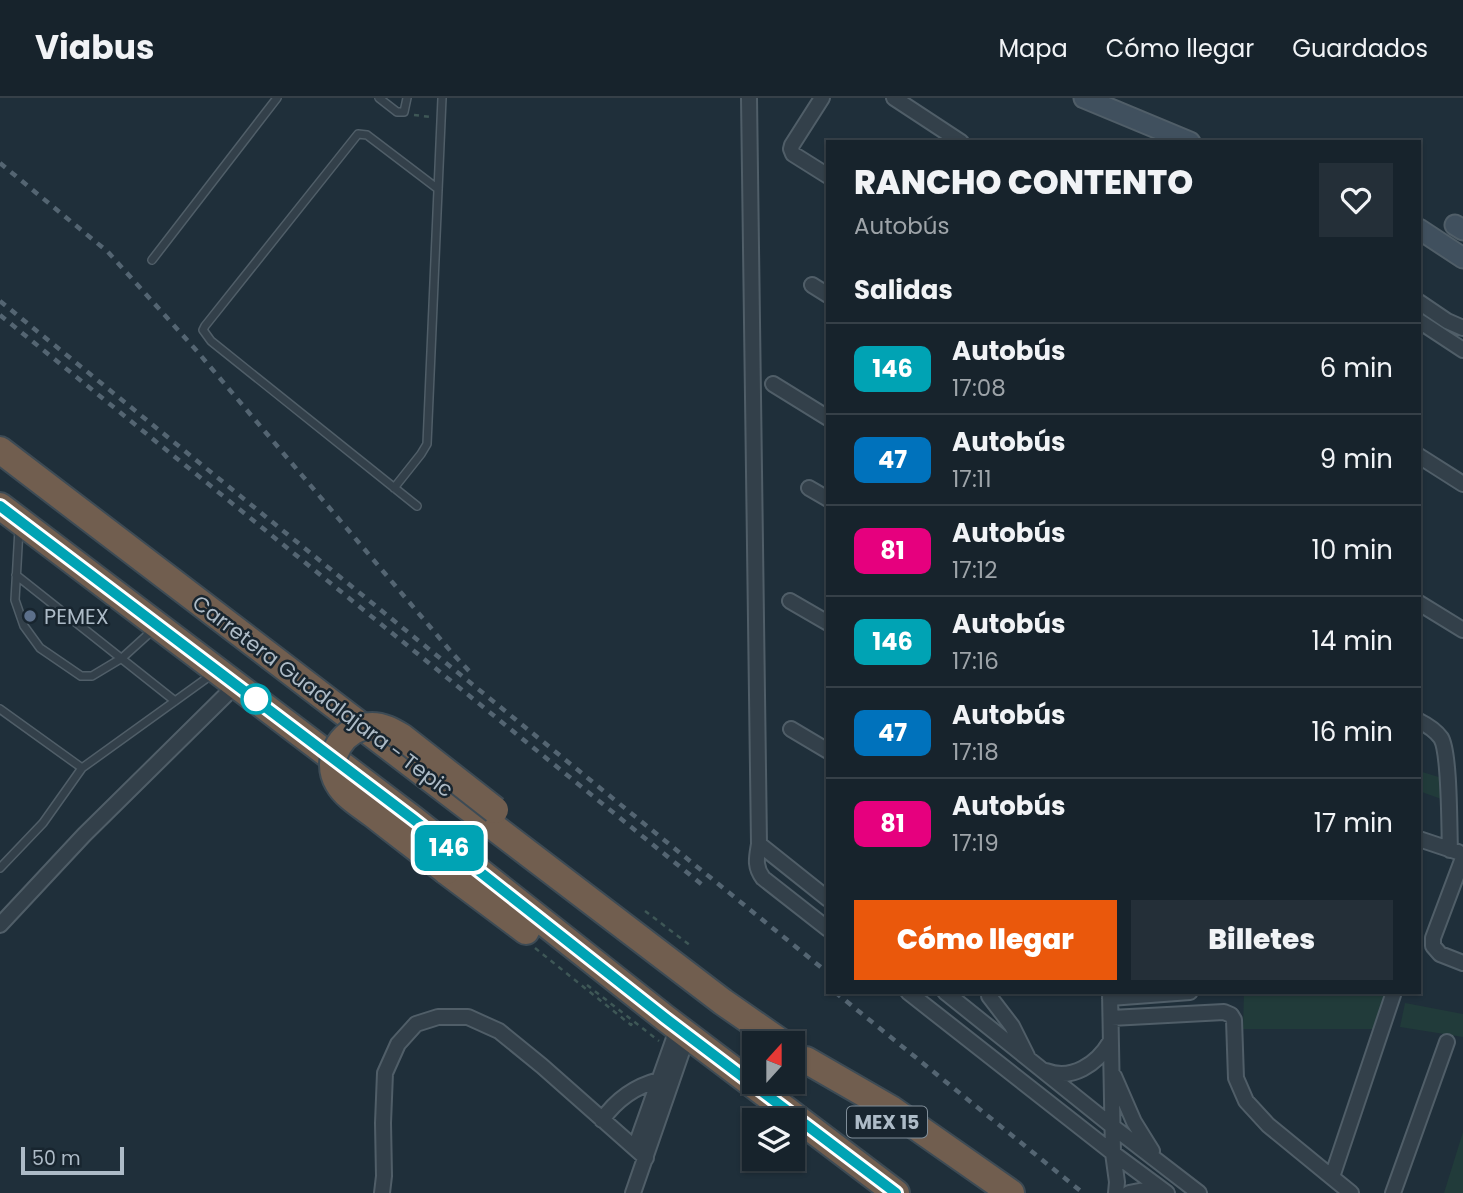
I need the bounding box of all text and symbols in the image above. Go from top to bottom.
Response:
text: Viabus [35,24,154,71]
text: Mapa [998,32,1068,65]
text: Cómo llegar [1106,32,1254,65]
text: Guardados [1292,32,1428,65]
text: RANCHO CONTENTO [854,159,1193,206]
button: heart [1319,163,1393,237]
text: Autobús [854,210,950,242]
text: Salidas [854,272,953,308]
text: Autobús [952,333,1066,369]
text: 6 min [1320,350,1393,386]
text: 146 [872,352,913,385]
text: 17:08 [952,372,1006,404]
text: Autobús [952,424,1066,460]
text: 9 min [1320,441,1393,477]
text: 47 [878,443,907,476]
text: 17:11 [952,463,992,495]
text: Autobús [952,515,1066,551]
text: 10 min [1312,532,1393,568]
text: 81 [880,534,905,567]
text: 17:12 [952,554,997,586]
street label: Carretera Guadalajara - Tepic [187,588,459,804]
place label: PEMEX [44,602,109,631]
text: Autobús [952,606,1066,642]
marker: PEMEX [22,608,38,624]
text: 14 min [1312,623,1393,659]
text: 146 [872,625,913,658]
text: 17:16 [952,645,999,677]
unlabelled marker [241,684,271,714]
text: Autobús [952,697,1066,733]
text: 16 min [1311,714,1393,750]
text: 47 [878,716,907,749]
text: 17:18 [952,736,999,768]
text: Autobús [952,788,1066,824]
text: 17 min [1314,805,1393,841]
text: 81 [880,807,905,840]
line badge: 146 [409,825,489,871]
text: 17:19 [952,827,999,859]
text: 146 [429,831,469,864]
button: Cómo llegar [854,900,1117,980]
button: Billetes [1131,900,1393,980]
north arrow [742,1031,805,1094]
map controls [742,1031,805,1171]
road number: MEX 15 [847,1106,927,1138]
button: layers [742,1108,805,1171]
scale bar [21,1144,124,1176]
text: 50 m [32,1145,81,1172]

